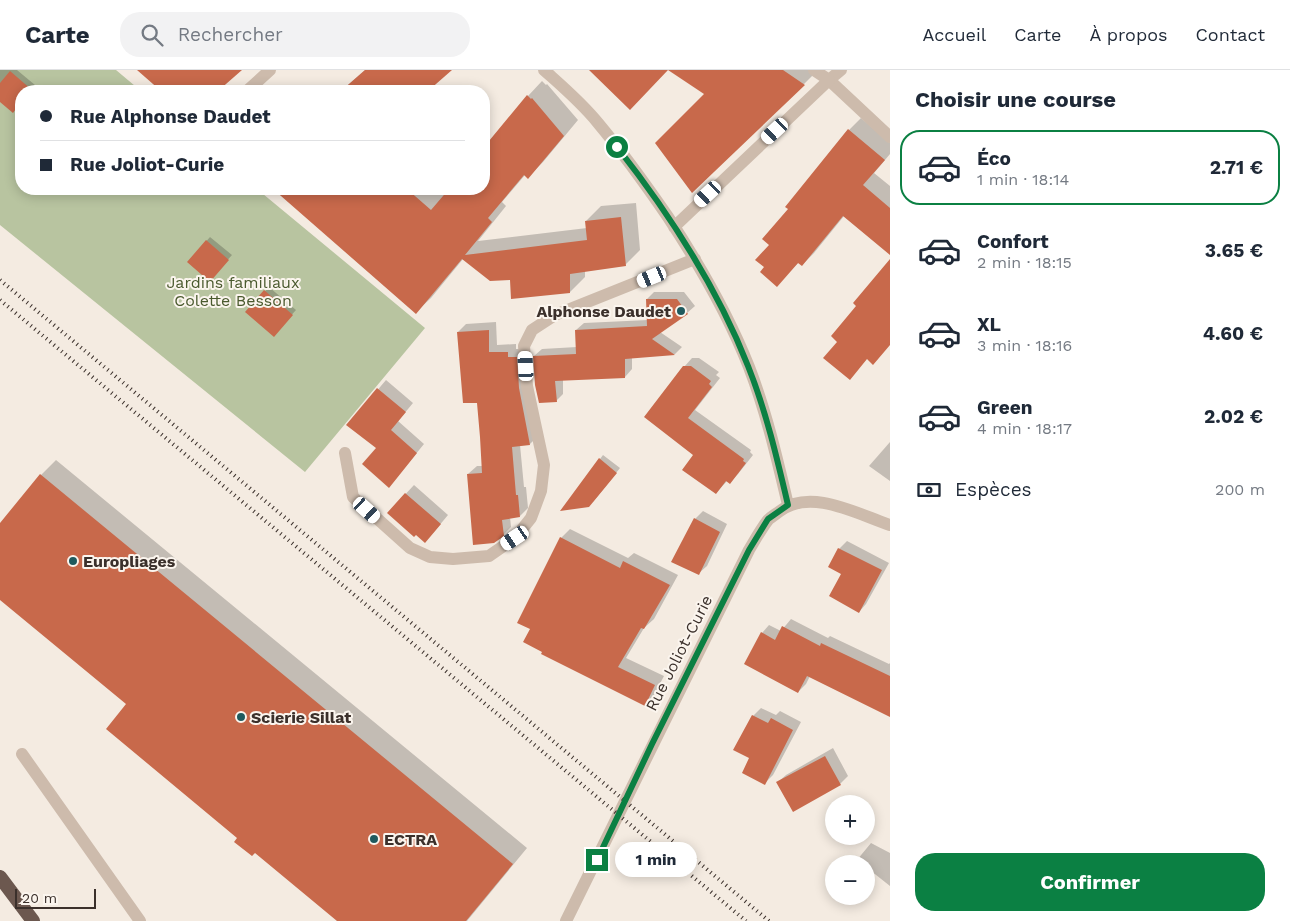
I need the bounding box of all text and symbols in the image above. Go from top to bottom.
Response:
search box [120,12,470,57]
text: Carte [25,21,90,49]
icon: search [138,21,166,49]
text: Rechercher [178,23,283,46]
text: Accueil [923,24,986,45]
text: Carte [1014,24,1061,45]
text: À propos [1089,24,1167,45]
text: Contact [1195,24,1265,45]
text: Choisir une course [915,87,1116,112]
text: Rue Alphonse Daudet [70,105,271,128]
car [758,115,791,147]
route start [606,136,628,158]
icon: car [917,145,962,190]
text: Éco [977,147,1011,170]
text: Rue Joliot-Curie [70,153,224,176]
text: 2.71 € [1210,156,1263,179]
text: 1 min · 18:14 [977,170,1069,189]
car [691,178,724,210]
icon: car [917,228,962,273]
text: Confort [977,230,1048,253]
text: 3.65 € [1205,239,1263,262]
text: 2 min · 18:15 [977,253,1072,272]
car [635,264,668,290]
park label: Jardins familiaux Colette Besson [167,273,299,310]
place label: Alphonse Daudet [536,302,671,321]
marker: Alphonse Daudet [675,305,687,317]
icon: car [917,311,962,356]
text: XL [977,313,1001,336]
text: 4.60 € [1203,322,1263,345]
text: 3 min · 18:16 [977,336,1072,355]
car [517,351,534,381]
icon: car [917,394,962,439]
text: Green [977,396,1033,419]
text: 2.02 € [1204,405,1263,428]
text: 4 min · 18:17 [977,419,1072,438]
icon: cash [915,476,943,504]
text: Espèces [955,478,1032,501]
text: 200 m [1215,480,1265,499]
car [350,494,383,526]
car [498,523,531,553]
place label: Europliages [83,552,176,571]
marker: Europliages [67,555,79,567]
street label: Rue Joliot-Curie [642,592,716,714]
place label: Scierie Sillat [251,708,351,727]
marker: Scierie Sillat [235,711,247,723]
map controls [825,795,875,905]
button: + [825,795,875,845]
place label: ECTRA [384,830,437,849]
marker: ECTRA [368,833,380,845]
callout: 1 min [614,842,697,878]
route end [586,849,608,871]
text: 1 min [635,850,677,869]
button: Confirmer [915,853,1265,911]
button: − [825,855,875,905]
scale bar [15,886,96,909]
text: 20 m [22,890,57,906]

